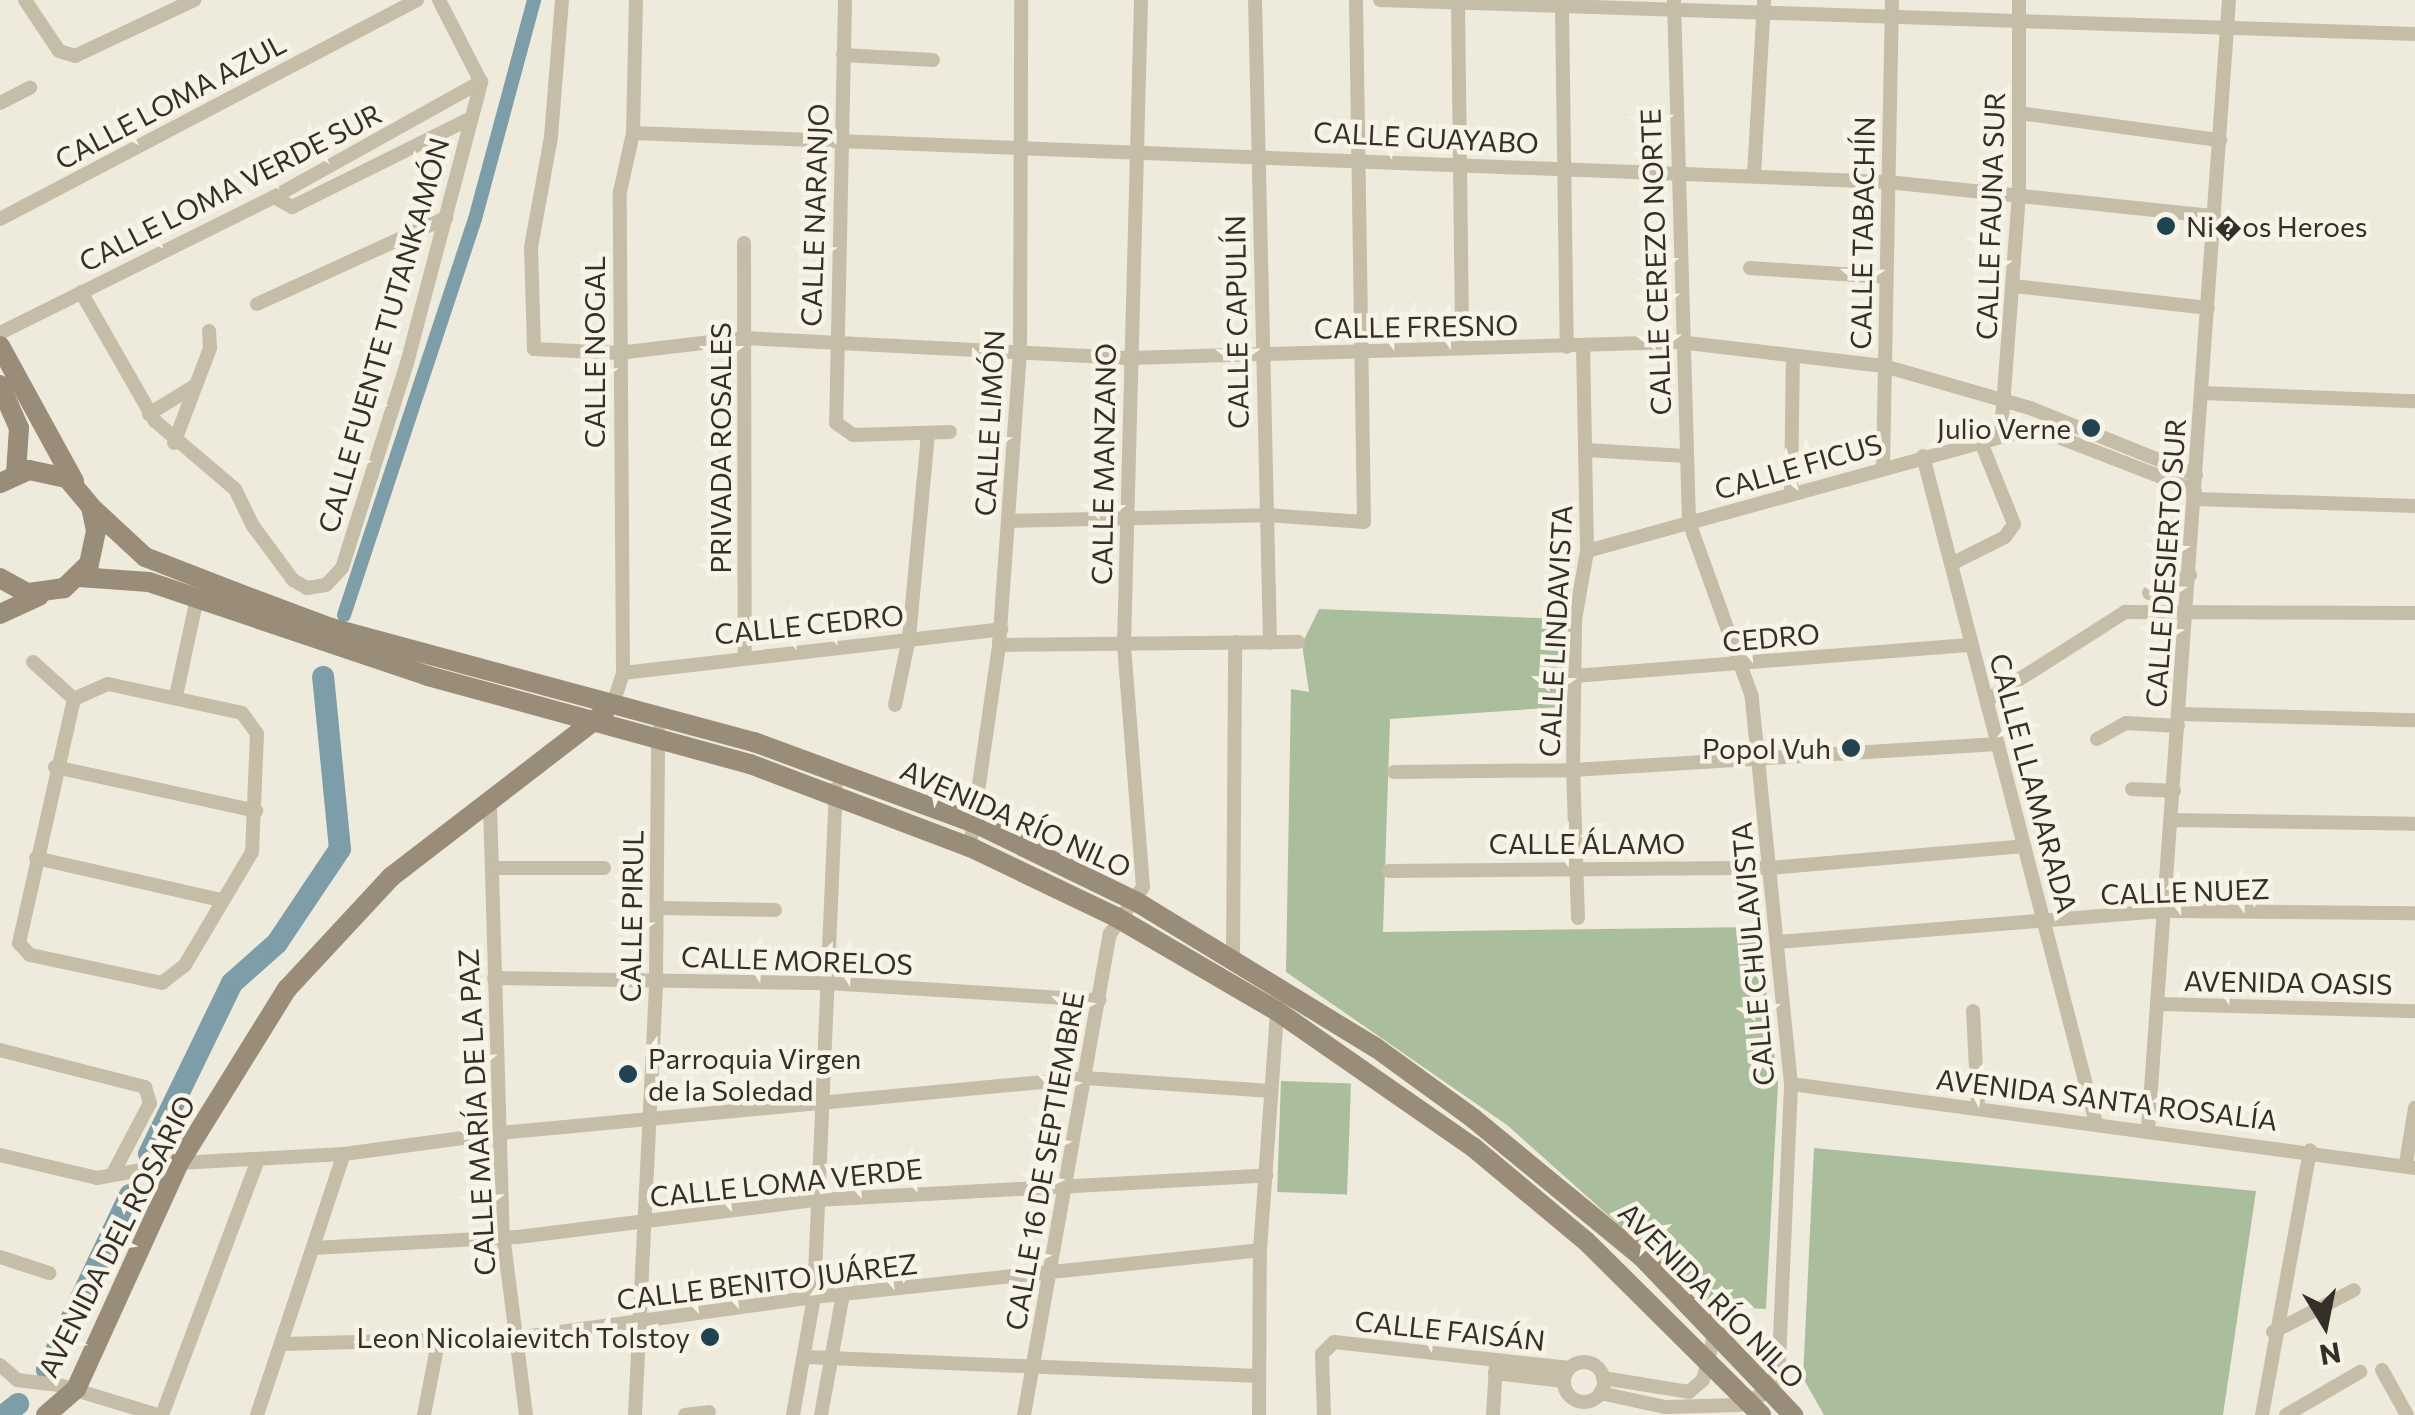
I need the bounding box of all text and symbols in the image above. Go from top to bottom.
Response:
street label: CALLE LOMA AZUL [49,26,291,176]
street label: CALLE FAUNA SUR [1969,92,2011,340]
street label: CALLE LOMA VERDE SUR [73,96,387,278]
street label: CALLE NARANJO [793,103,835,327]
street label: CALLE CEREZO NORTE [1633,108,1677,416]
street label: CALLE GUAYABO [1312,114,1540,160]
street label: CALLE TABACHÍN [1843,116,1881,350]
street label: CALLE FUENTE TUTANKAMÓN [310,134,456,536]
place label: Ni�os Heroes [2186,209,2368,243]
street label: CALLE CAPULÍN [1217,215,1255,429]
marker: Ni�os Heroes [2155,215,2177,237]
street label: CALLE NOGAL [577,256,611,448]
street label: CALLE FRESNO [1314,307,1518,345]
street label: PRIVADA ROSALES [703,322,737,574]
street label: CALLE LIMÓN [967,329,1011,517]
street label: CALLE MANZANO [1084,343,1122,585]
place label: Julio Verne [1937,411,2071,445]
marker: Julio Verne [2080,417,2102,439]
street label: CALLE DESIERTO SUR [2138,417,2192,709]
street label: CALLE FICUS [1710,426,1886,506]
street label: CALLE LINDAVISTA [1532,504,1578,758]
street label: CALLE CEDRO [713,597,905,651]
street label: CEDRO [1721,616,1821,658]
street label: CALLE LLAMARADA [1983,650,2085,916]
place label: Popol Vuh [1702,731,1831,765]
marker: Popol Vuh [1840,737,1862,759]
street label: AVENIDA RÍO NILO [896,752,1136,884]
street label: CALLE CHULAVISTA [1724,821,1780,1087]
street label: CALLE ÁLAMO [1489,826,1685,860]
street label: CALLE PIRUL [613,829,649,1003]
street label: CALLE NUEZ [2100,871,2270,911]
street label: CALLE MORELOS [681,939,913,981]
street label: CALLE MARÍA DE LA PAZ [451,948,501,1276]
street label: AVENIDA OASIS [2183,963,2393,1001]
street label: CALLE 16 DE SEPTIEMBRE [998,989,1090,1333]
place label: Parroquia Virgen de la Soledad [648,1041,861,1107]
street label: AVENIDA SANTA ROSALÍA [1934,1061,2280,1137]
marker: Parroquia Virgen de la Soledad [617,1063,639,1085]
street label: AVENIDA DEL ROSARIO [30,1090,202,1382]
street label: CALLE LOMA VERDE [648,1151,924,1213]
street label: AVENIDA RÍO NILO [1612,1195,1812,1395]
street label: CALLE BENITO JUÁREZ [615,1246,919,1316]
north arrow [2275,1275,2375,1375]
street label: CALLE FAISÁN [1353,1303,1547,1357]
place label: Leon Nicolaievitch Tolstoy [356,1320,690,1354]
marker: Leon Nicolaievitch Tolstoy [699,1326,721,1348]
text: N [2317,1336,2344,1373]

